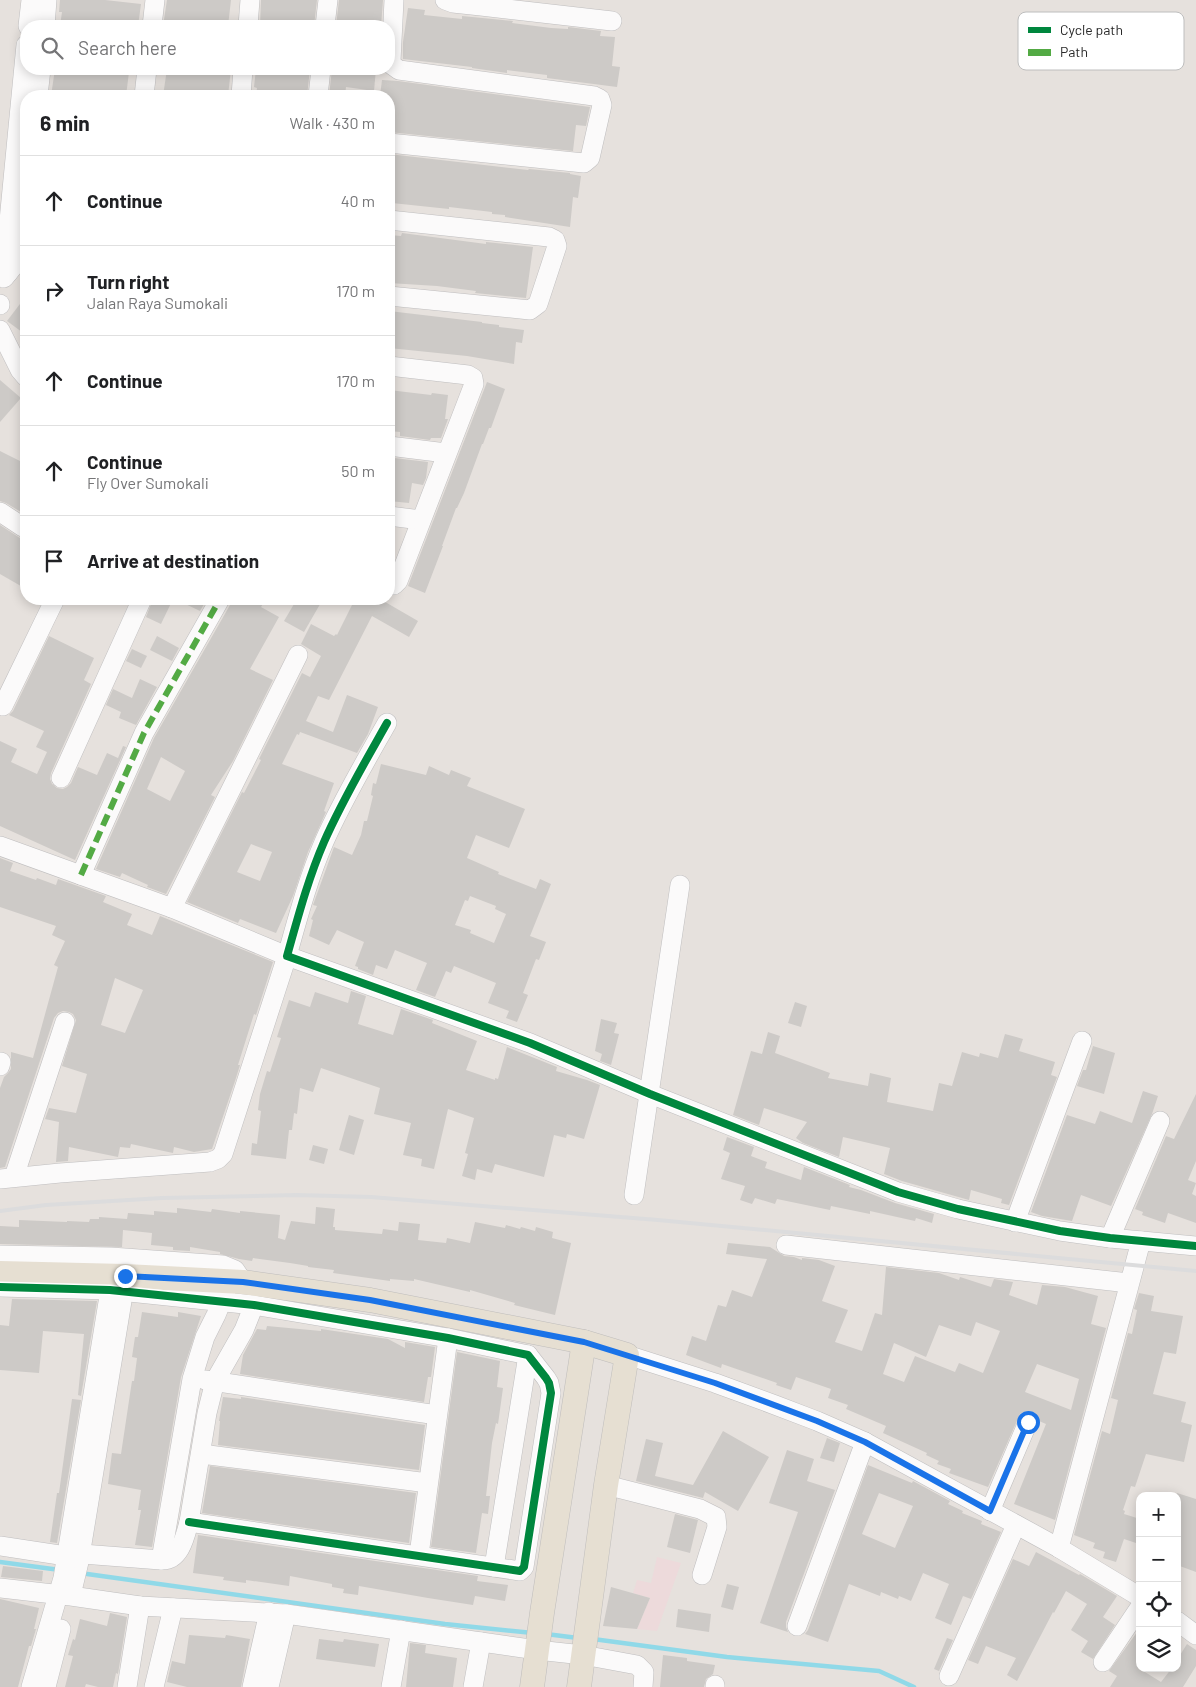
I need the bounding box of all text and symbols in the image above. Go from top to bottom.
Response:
legend [1018,12,1184,70]
search box [20,20,395,75]
text: Cycle path [1060,21,1123,38]
icon: search [38,34,66,62]
text: Search here [78,36,177,59]
text: Path [1060,43,1088,60]
text: 6 min [40,110,90,135]
text: Walk · 430 m [290,113,375,132]
icon: ahead [40,187,68,215]
text: Continue [87,189,163,212]
text: 40 m [341,191,375,210]
text: Turn right [87,270,169,293]
icon: right [40,277,68,305]
text: 170 m [336,281,375,300]
text: Jalan Raya Sumokali [87,293,228,312]
icon: ahead [40,367,68,395]
text: Continue [87,369,163,392]
text: 170 m [336,371,375,390]
text: Continue [87,450,163,473]
icon: ahead [40,457,68,485]
text: 50 m [341,461,375,480]
text: Fly Over Sumokali [87,473,209,492]
icon: arrive [40,547,68,575]
text: Arrive at destination [87,549,259,572]
route end [114,1265,137,1288]
route start [1017,1411,1040,1434]
map controls [1136,1492,1181,1672]
button: + [1136,1492,1181,1537]
button: − [1136,1537,1181,1582]
button: locate [1136,1582,1181,1627]
button: layers [1136,1627,1181,1672]

